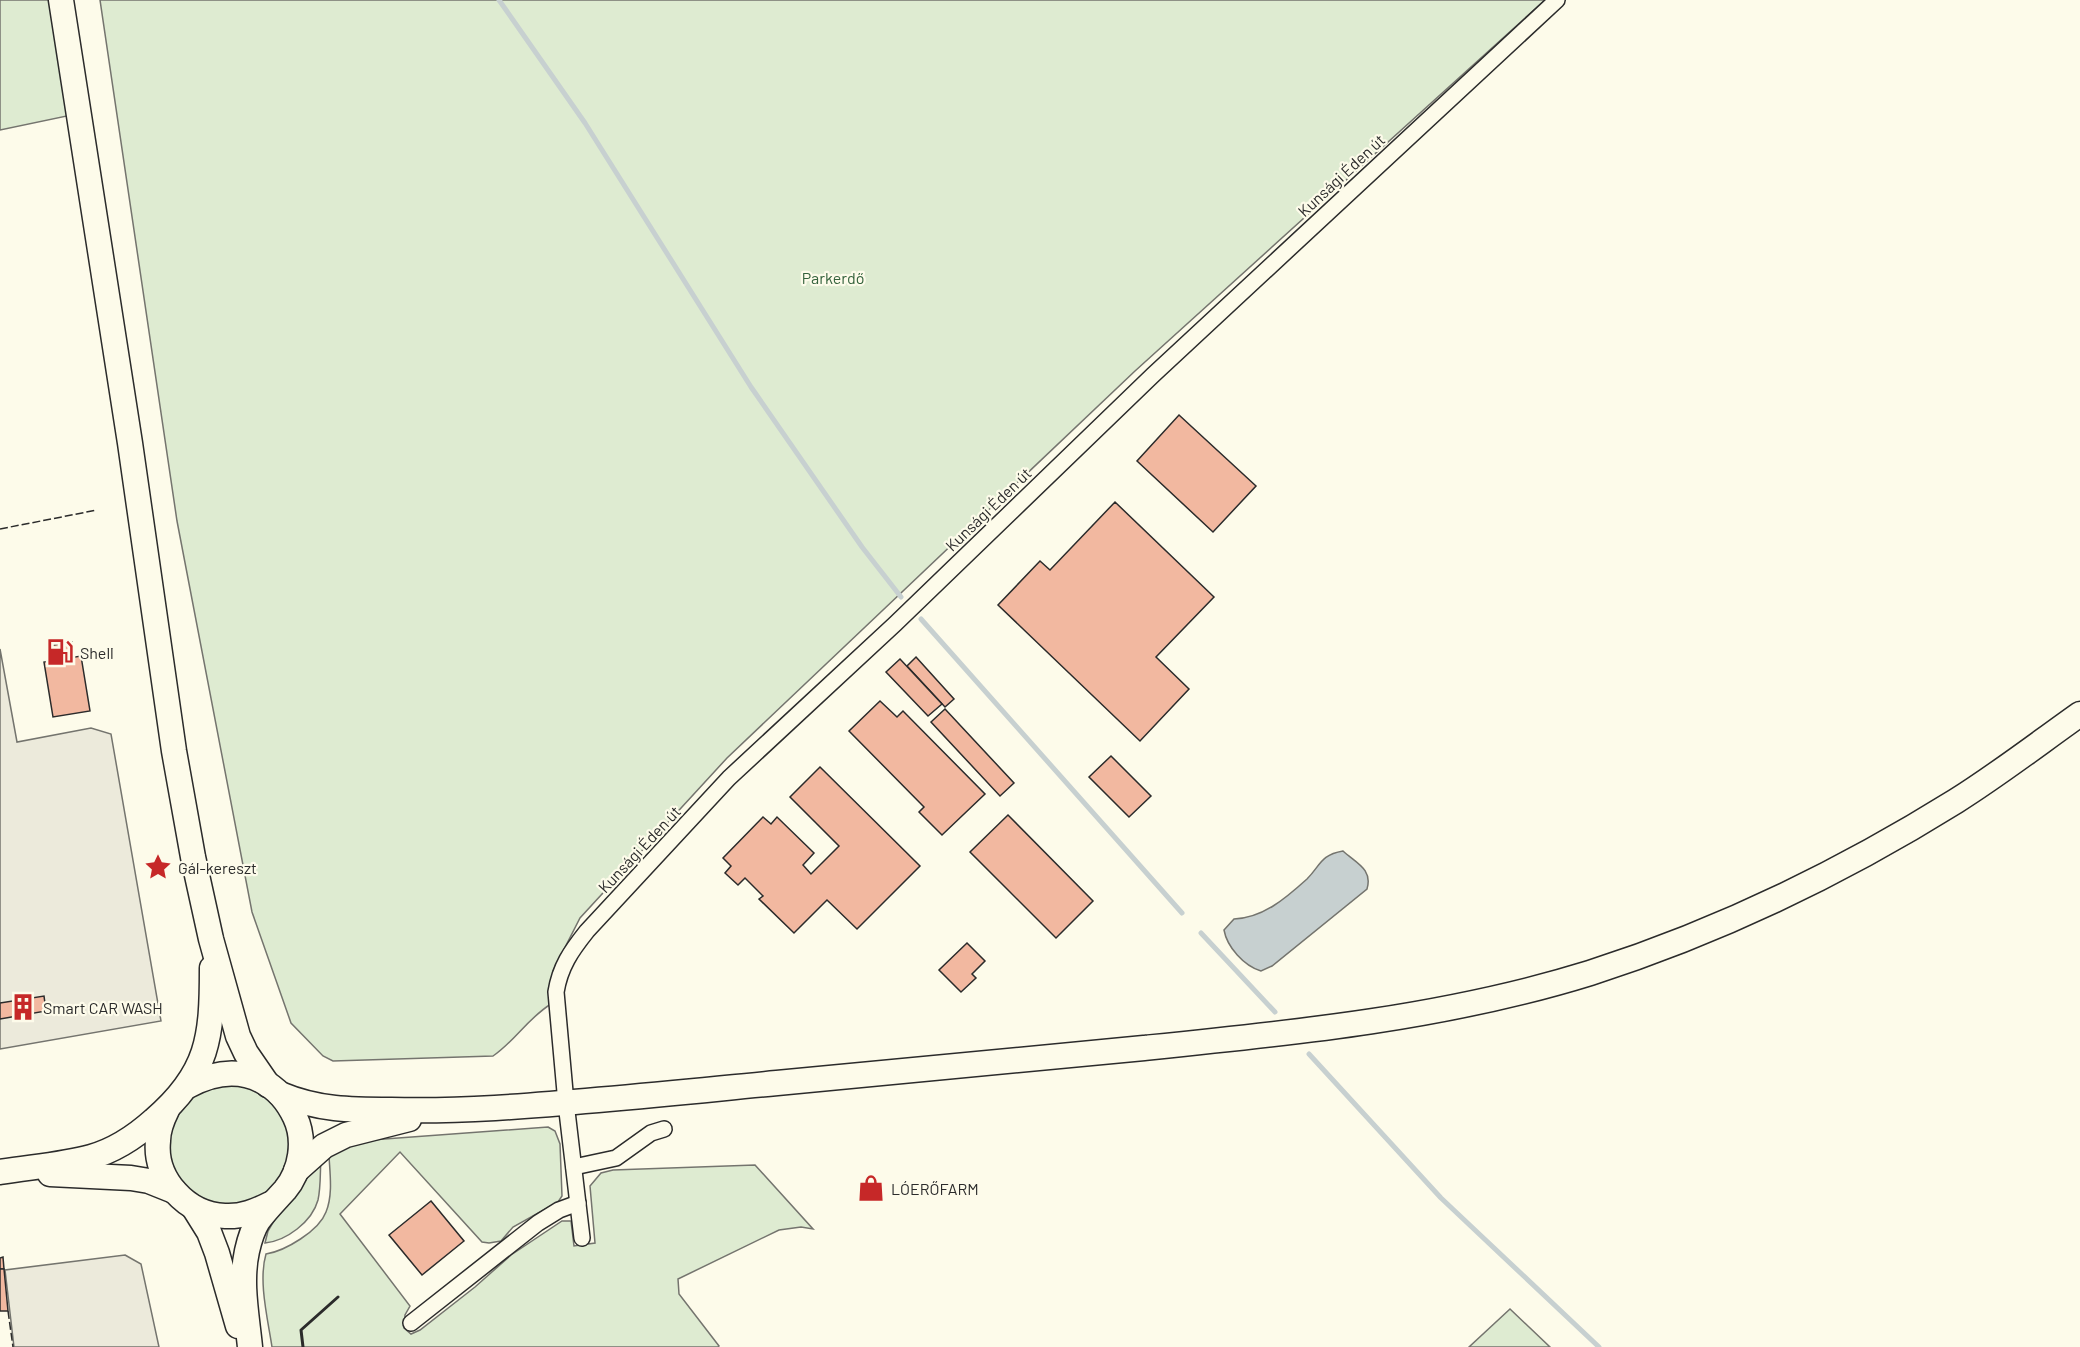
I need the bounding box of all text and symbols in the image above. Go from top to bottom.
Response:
street label: Kunsági Éden út [1294,130,1388,220]
park label: Parkerdő [802,268,864,287]
street label: Kunsági Éden út [941,463,1035,555]
fuel station icon: Shell [45,637,75,667]
place label: Shell [80,643,114,662]
street label: Kunsági Éden út [594,802,684,896]
place icon: Gál-kereszt [143,852,173,882]
place label: Gál-kereszt [178,858,257,877]
building icon: Smart CAR WASH [8,992,38,1022]
place label: Smart CAR WASH [43,998,163,1017]
shop icon: LÓERŐFARM [856,1173,886,1203]
place label: LÓERŐFARM [891,1179,979,1198]

